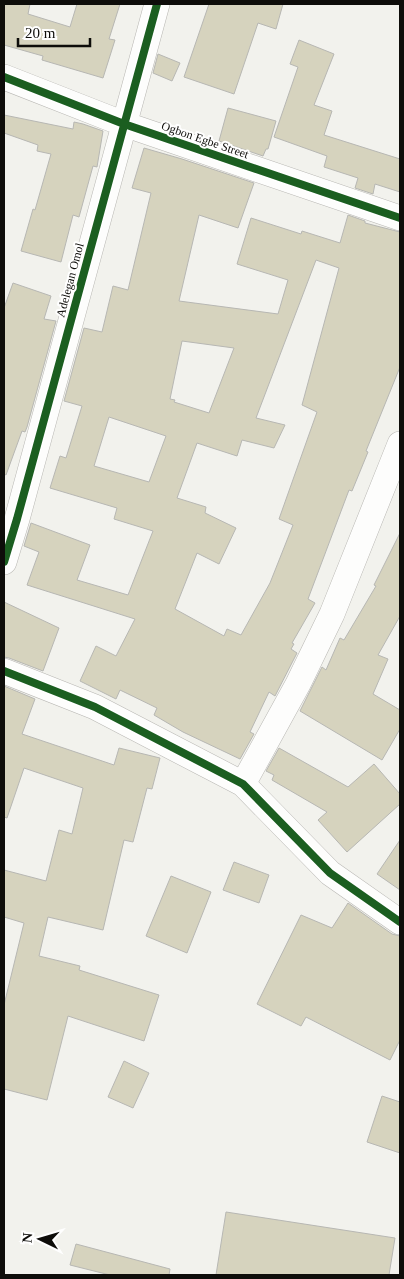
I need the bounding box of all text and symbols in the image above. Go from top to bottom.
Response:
scale bar [18,15,90,47]
text: 20 m [25,25,56,41]
street label: Ogbon Egbe Street [160,119,251,162]
street label: Adelegan Omol [53,241,87,319]
north arrow [15,1214,65,1264]
text: N [20,1232,35,1244]

